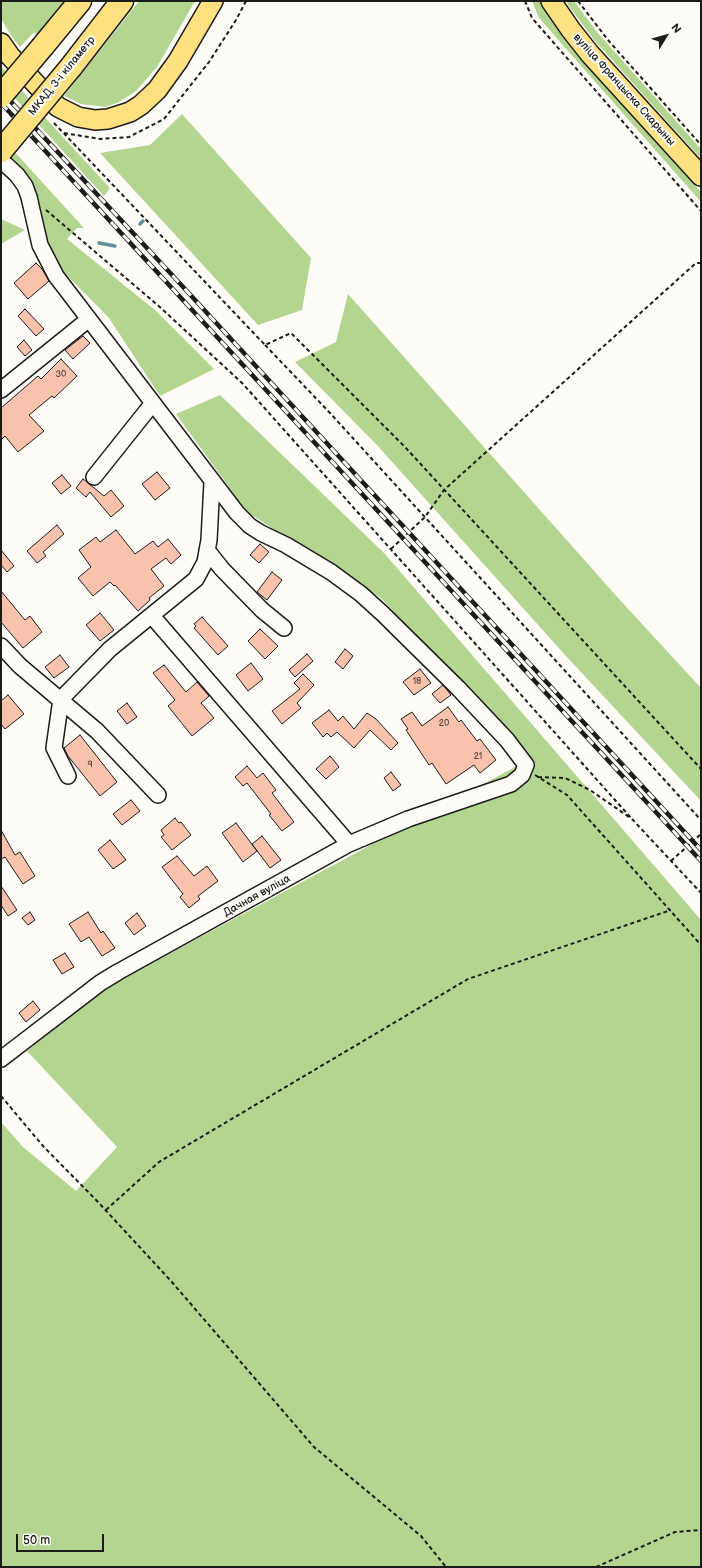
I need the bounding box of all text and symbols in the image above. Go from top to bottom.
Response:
north arrow [646,16,686,56]
text: N [668,21,684,36]
street label: вуліца Францыска Скарыны [570,31,678,149]
street label: МКАД, 3-і кіламетр [26,34,98,118]
house number: 30 [56,370,66,380]
house number: 18 [413,677,421,687]
house number: 20 [439,719,449,729]
house number: 21 [474,752,482,762]
house number: 9 [87,760,93,770]
street label: Дачная вуліца [221,872,293,920]
scale bar [18,1526,106,1552]
text: 50 m [23,1533,50,1548]

